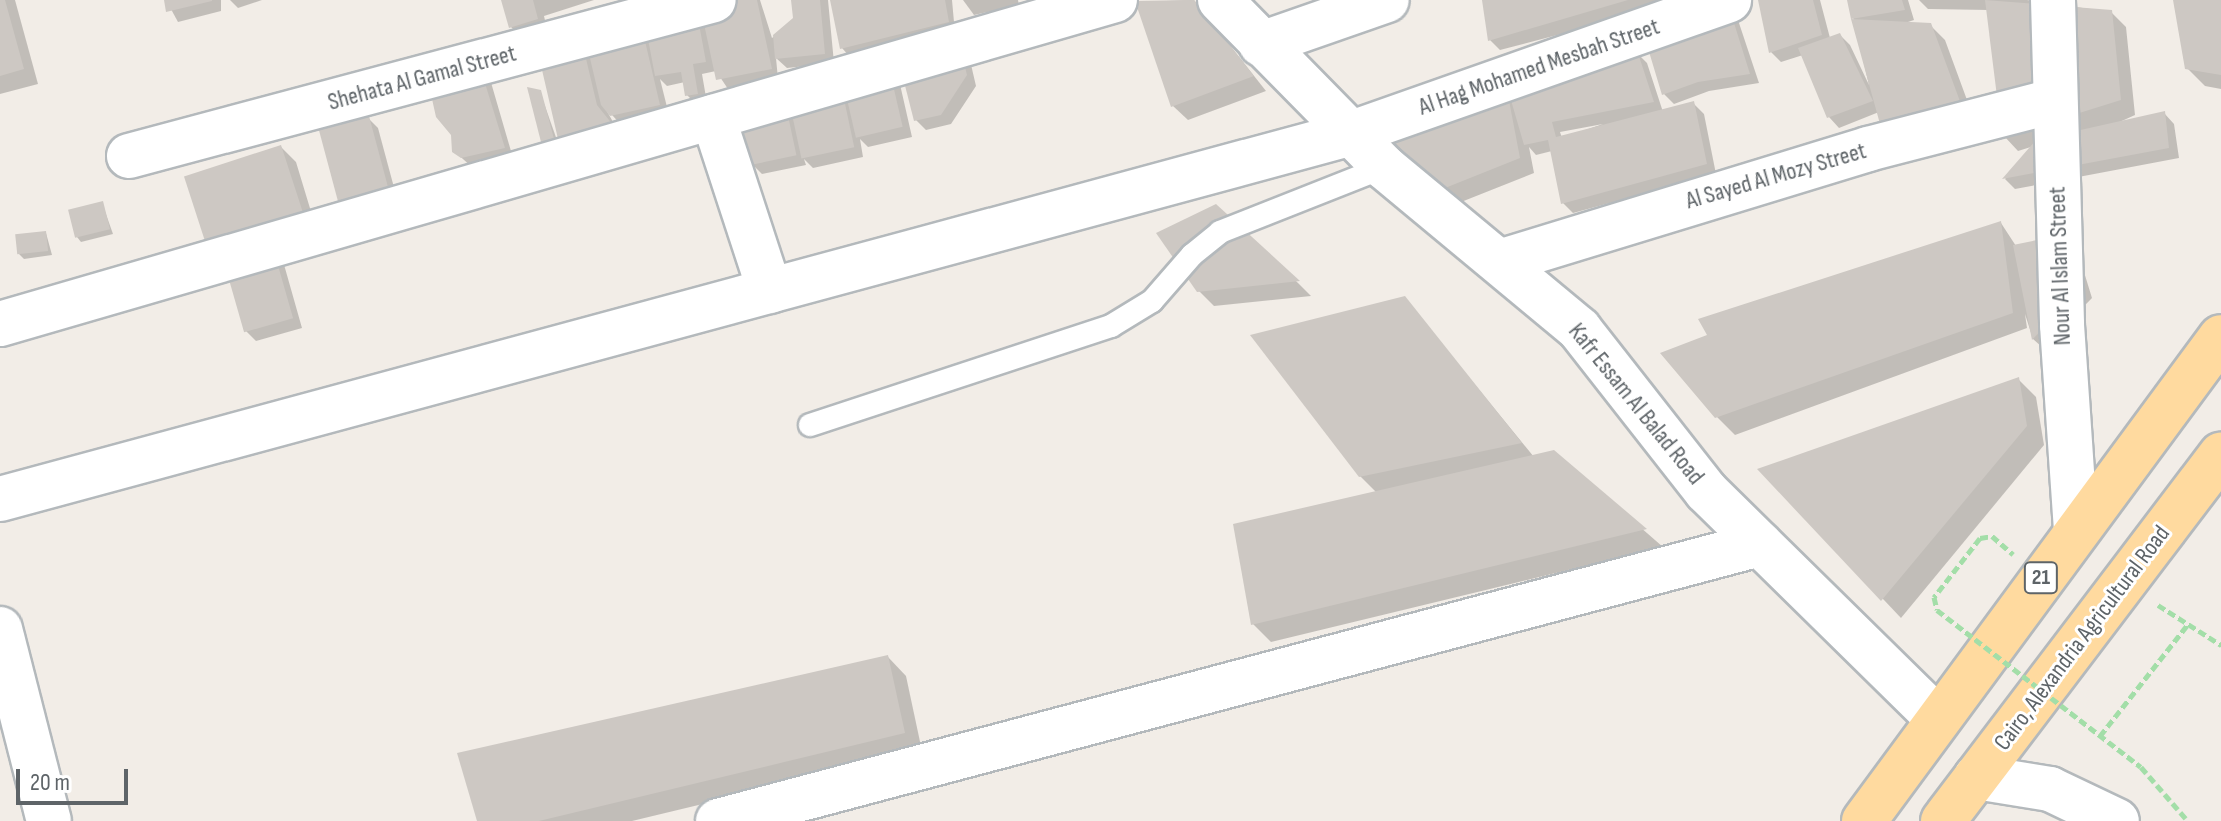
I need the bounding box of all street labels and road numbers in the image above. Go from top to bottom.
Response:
street label: Al Hag Mohamed Mesbah Street [1415,12,1663,122]
street label: Shehata Al Gamal Street [325,39,519,117]
street label: Al Sayed Al Mozy Street [1683,137,1869,215]
street label: Nour Al Islam Street [2043,186,2077,346]
street label: Kafr Essam Al Balad Road [1562,318,1710,490]
street label: Cairo, Alexandria Agricultural Road [1988,520,2176,756]
road number: 21 [2023,560,2059,596]

